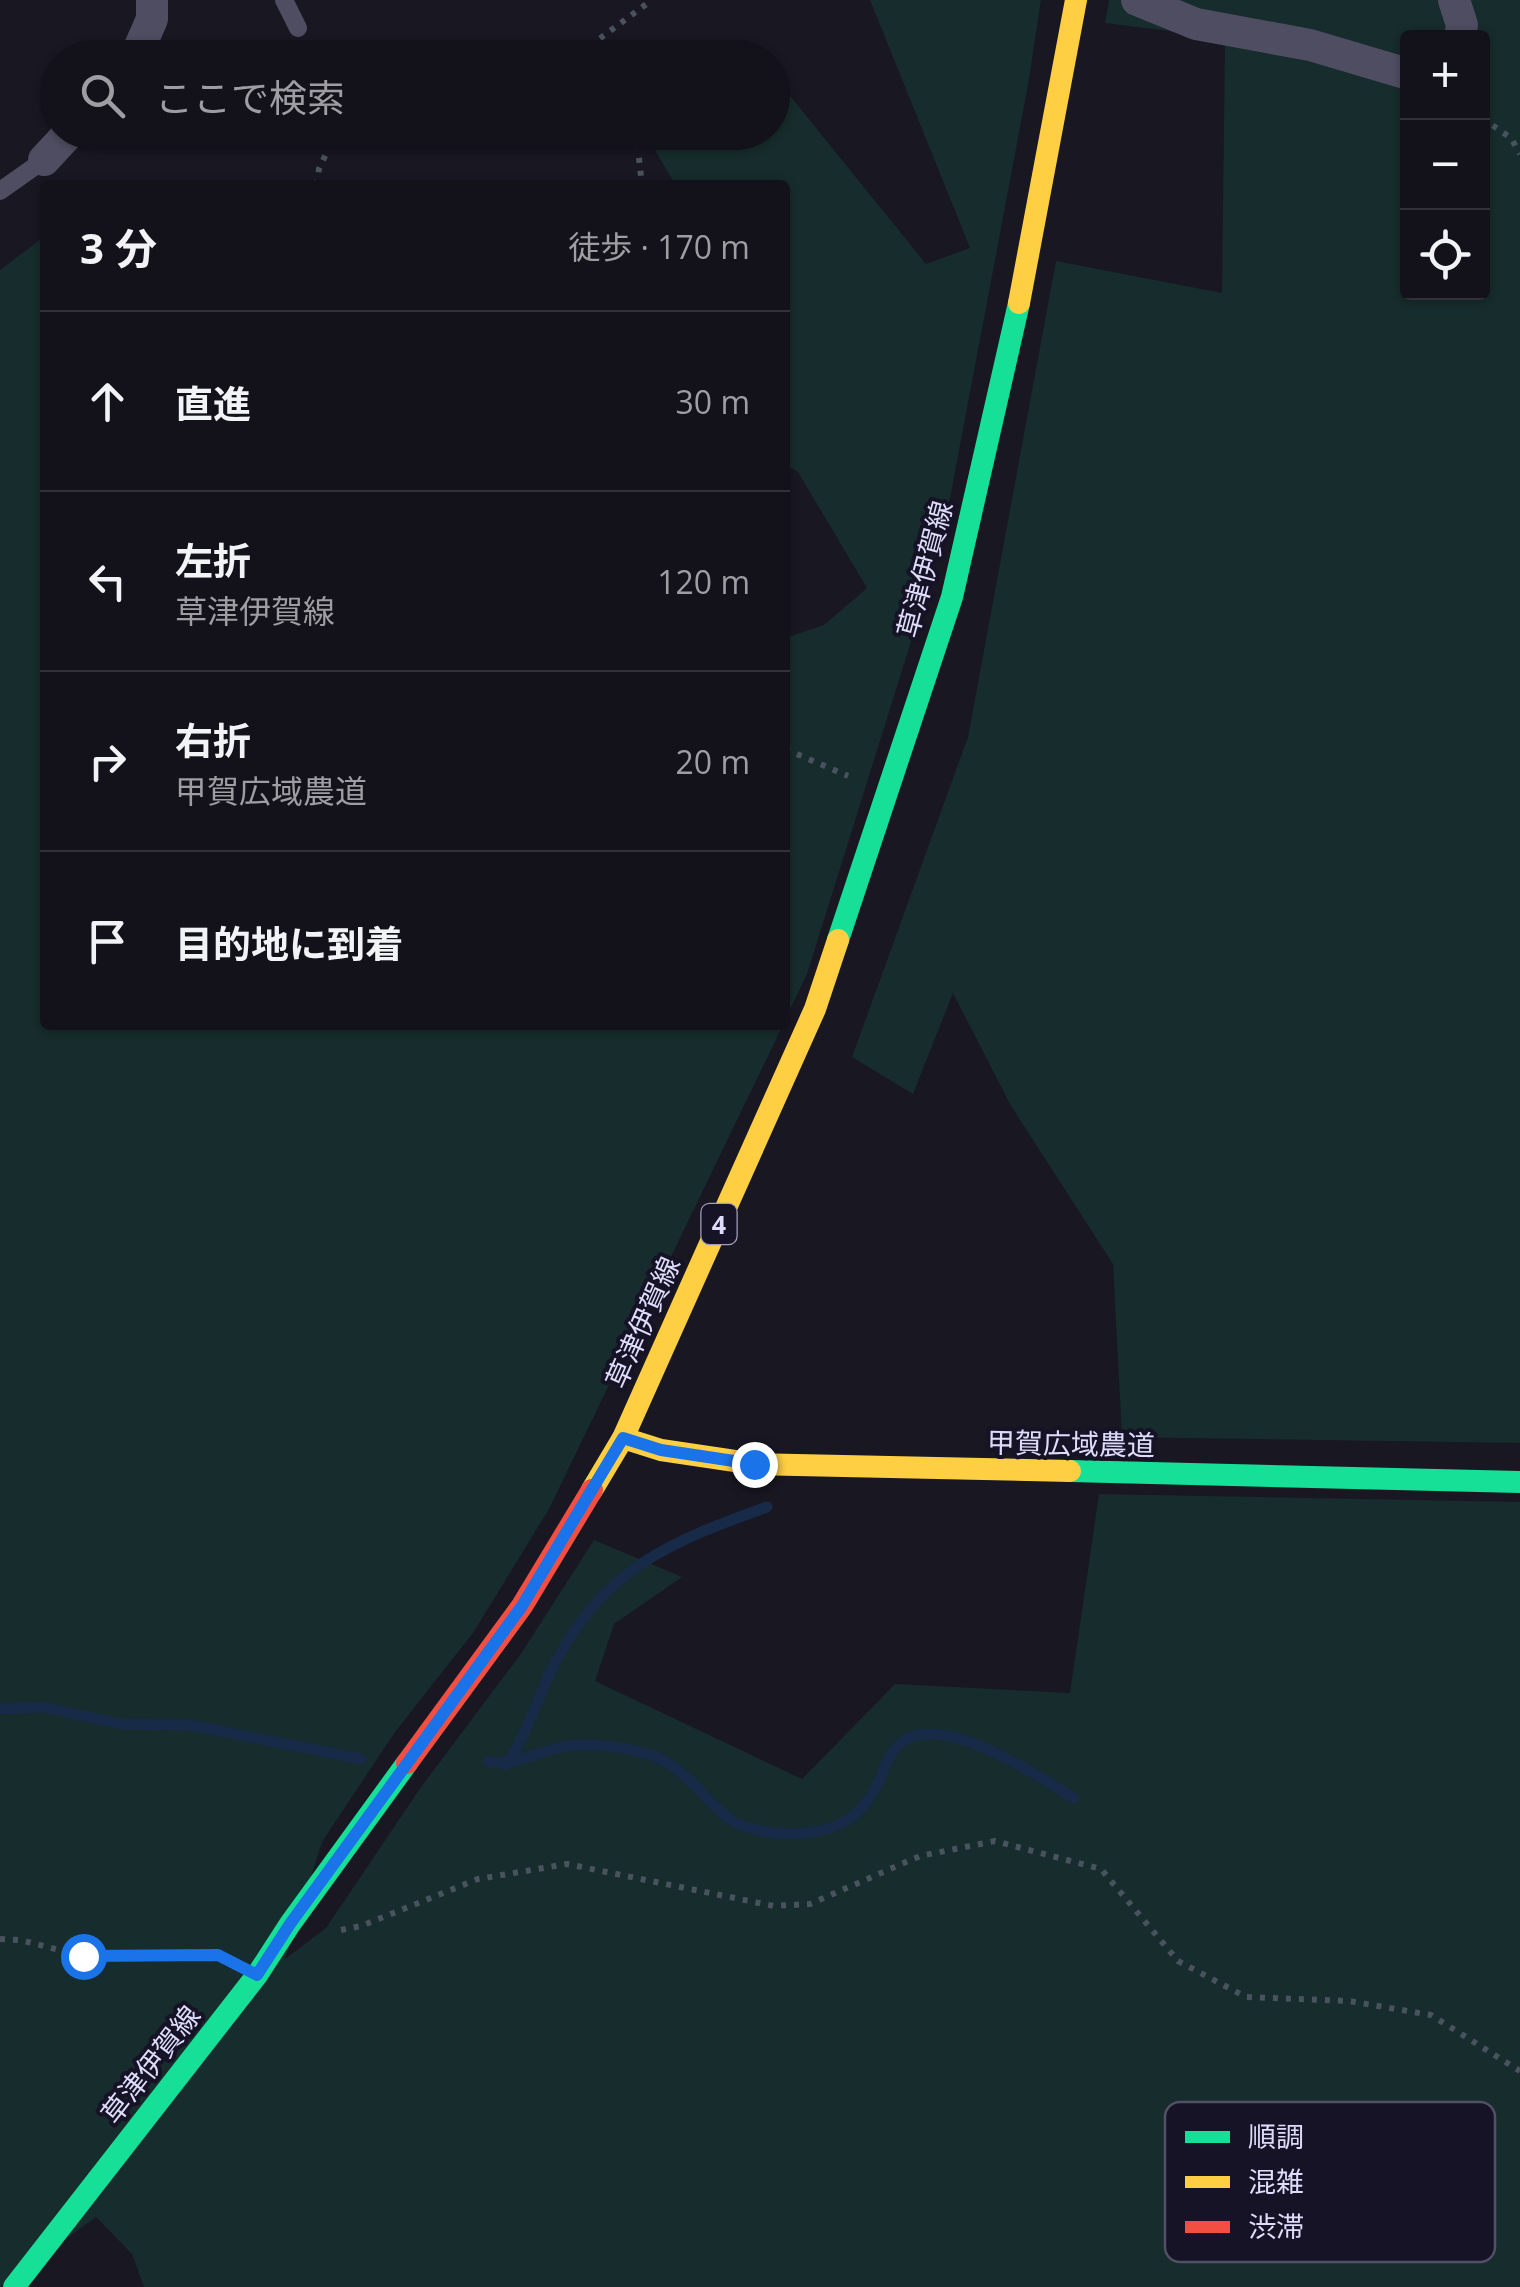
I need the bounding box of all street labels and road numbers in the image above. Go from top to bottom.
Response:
street label: 草津伊賀線 [888,496,960,642]
road number: 4 [702,1204,736,1244]
street label: 草津伊賀線 [596,1250,688,1394]
street label: 甲賀広域農道 [987,1423,1155,1463]
street label: 草津伊賀線 [92,1997,208,2131]

